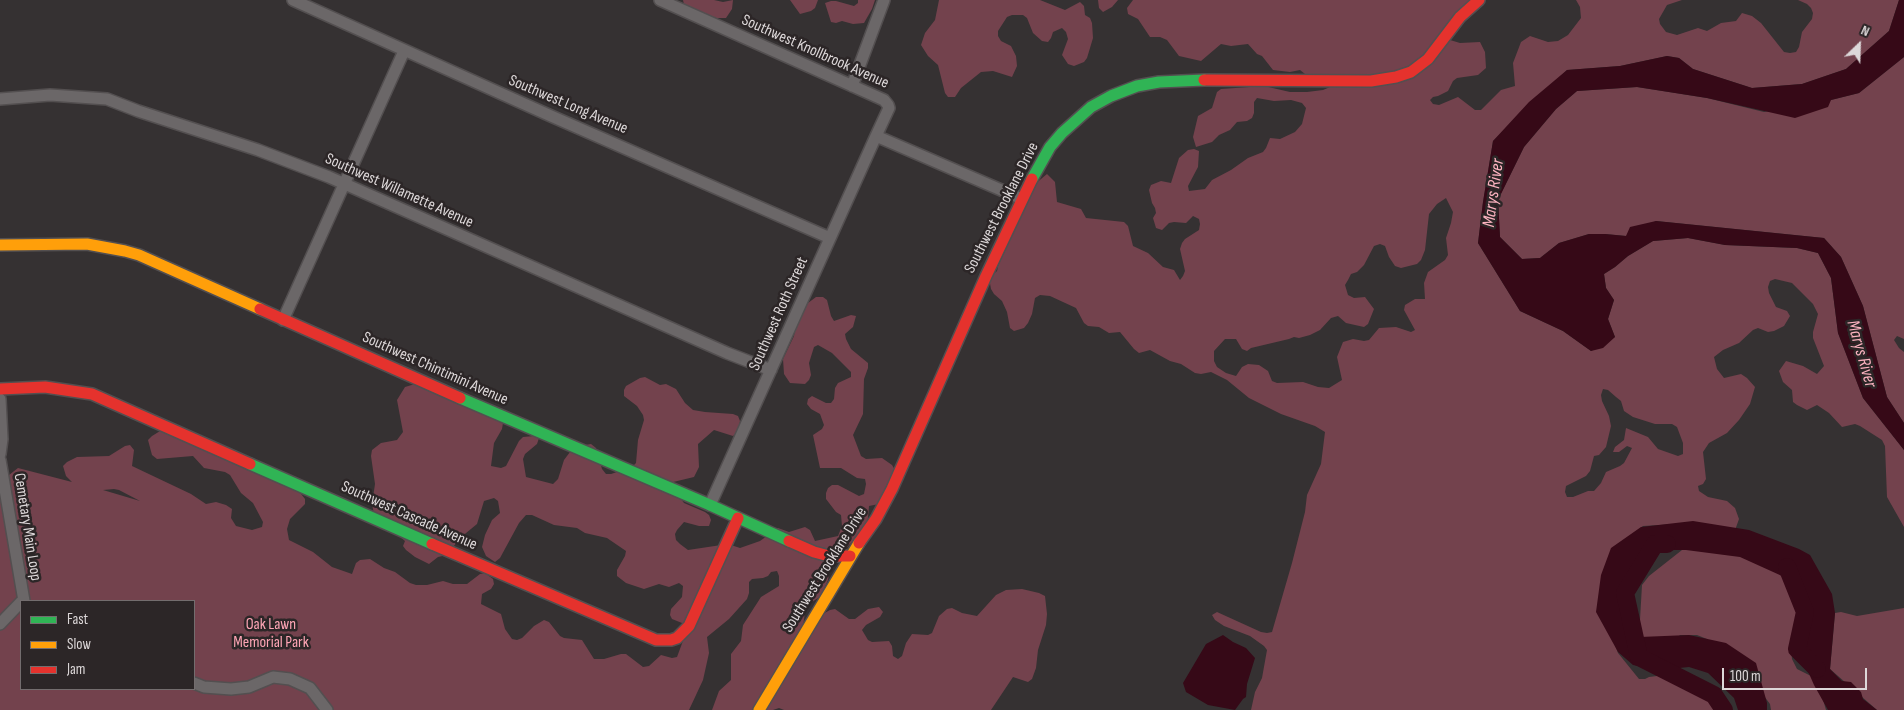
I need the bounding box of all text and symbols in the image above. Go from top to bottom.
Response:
street label: Southwest Knollbrook Avenue [738,11,892,93]
north arrow [1834,20,1884,70]
text: N [1858,22,1872,40]
street label: Southwest Long Avenue [505,71,631,139]
street label: Southwest Brooklane Drive [961,139,1043,277]
street label: Southwest Willamette Avenue [322,150,476,232]
water label: Marys River [1479,157,1509,229]
street label: Southwest Roth Street [745,254,813,374]
water label: Marys River [1841,318,1881,390]
street label: Southwest Chintimini Avenue [359,328,511,410]
street label: Cemetary Main Loop [9,472,45,582]
street label: Southwest Cascade Avenue [338,477,480,555]
street label: Southwest Brooklane Drive [779,504,871,636]
legend [20,600,195,690]
text: Fast [67,610,88,629]
park label: Oak Lawn Memorial Park [233,615,309,653]
text: Slow [67,635,91,654]
scale bar [1724,658,1869,690]
text: Jam [67,660,85,679]
text: 100 m [1730,667,1761,686]

